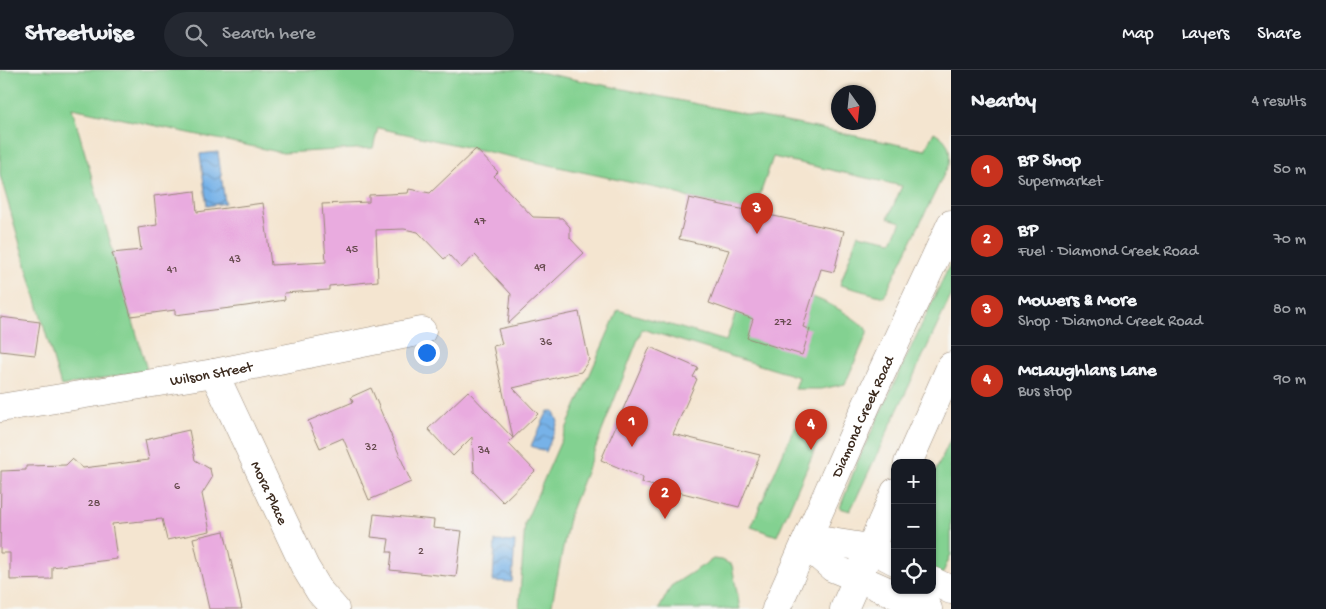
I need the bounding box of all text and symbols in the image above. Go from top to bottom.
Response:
search box [164,12,514,57]
text: Streetwise [25,20,134,49]
icon: search [182,21,210,49]
text: Search here [222,23,316,46]
text: Map [1122,24,1154,45]
text: Layers [1182,24,1229,45]
text: Share [1257,24,1301,45]
north arrow [831,85,876,130]
text: Nearby [971,90,1036,115]
text: 4 results [1251,93,1306,112]
text: BP Shop [1018,150,1081,173]
text: 1 [984,161,990,180]
text: 50 m [1273,161,1306,180]
text: Supermarket [1018,173,1103,192]
pin: 3 [741,193,773,234]
house number: 47 [474,215,487,229]
text: BP [1018,220,1038,243]
text: 2 [983,231,991,250]
text: 70 m [1273,231,1306,250]
house number: 45 [346,243,358,257]
text: Fuel · Diamond Creek Road [1018,243,1198,262]
house number: 43 [229,253,241,267]
house number: 49 [534,261,546,275]
house number: 41 [167,263,177,277]
text: Mowers & More [1018,290,1137,313]
text: 3 [983,301,991,320]
text: 80 m [1273,301,1306,320]
text: Shop · Diamond Creek Road [1018,313,1203,332]
house number: 272 [774,316,792,330]
house number: 36 [539,336,553,350]
your location [414,340,440,366]
street label: Diamond Creek Road [828,352,900,482]
street label: Wilson Street [169,358,256,391]
text: McLaughlans Lane [1018,360,1157,383]
text: 4 [983,371,991,390]
text: 90 m [1274,371,1306,390]
text: Bus stop [1018,383,1072,402]
pin: 1 [616,406,648,447]
pin: 4 [795,409,827,450]
house number: 32 [364,441,377,455]
house number: 34 [477,444,490,458]
street label: Mora Place [246,459,291,528]
map controls [891,459,936,594]
button: + [891,459,936,504]
pin: 2 [649,478,681,519]
house number: 6 [174,480,181,494]
house number: 28 [88,497,101,511]
button: − [891,504,936,549]
house number: 2 [418,545,424,559]
button: locate [891,549,936,594]

